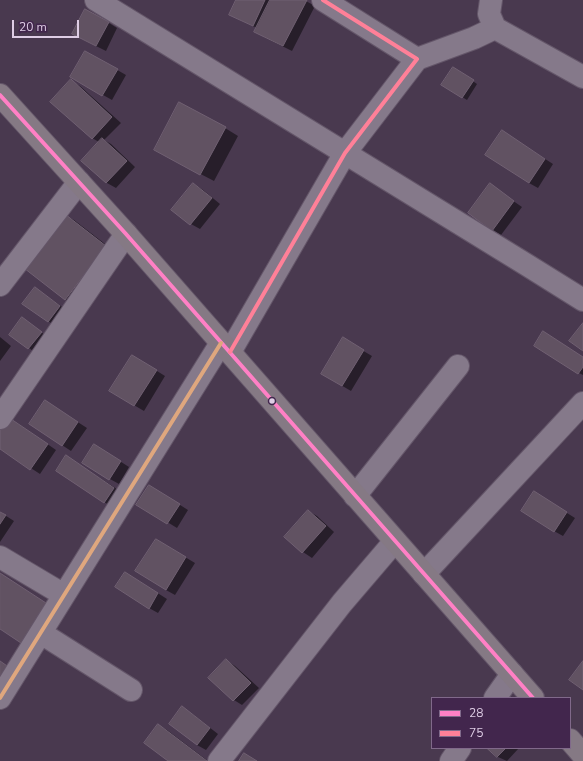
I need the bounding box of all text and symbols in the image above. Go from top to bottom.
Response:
scale bar [14,12,81,38]
text: 20 m [19,19,47,35]
unlabelled marker [267,396,277,406]
legend [431,697,571,749]
text: 28 [469,705,483,721]
text: 75 [469,725,483,741]

